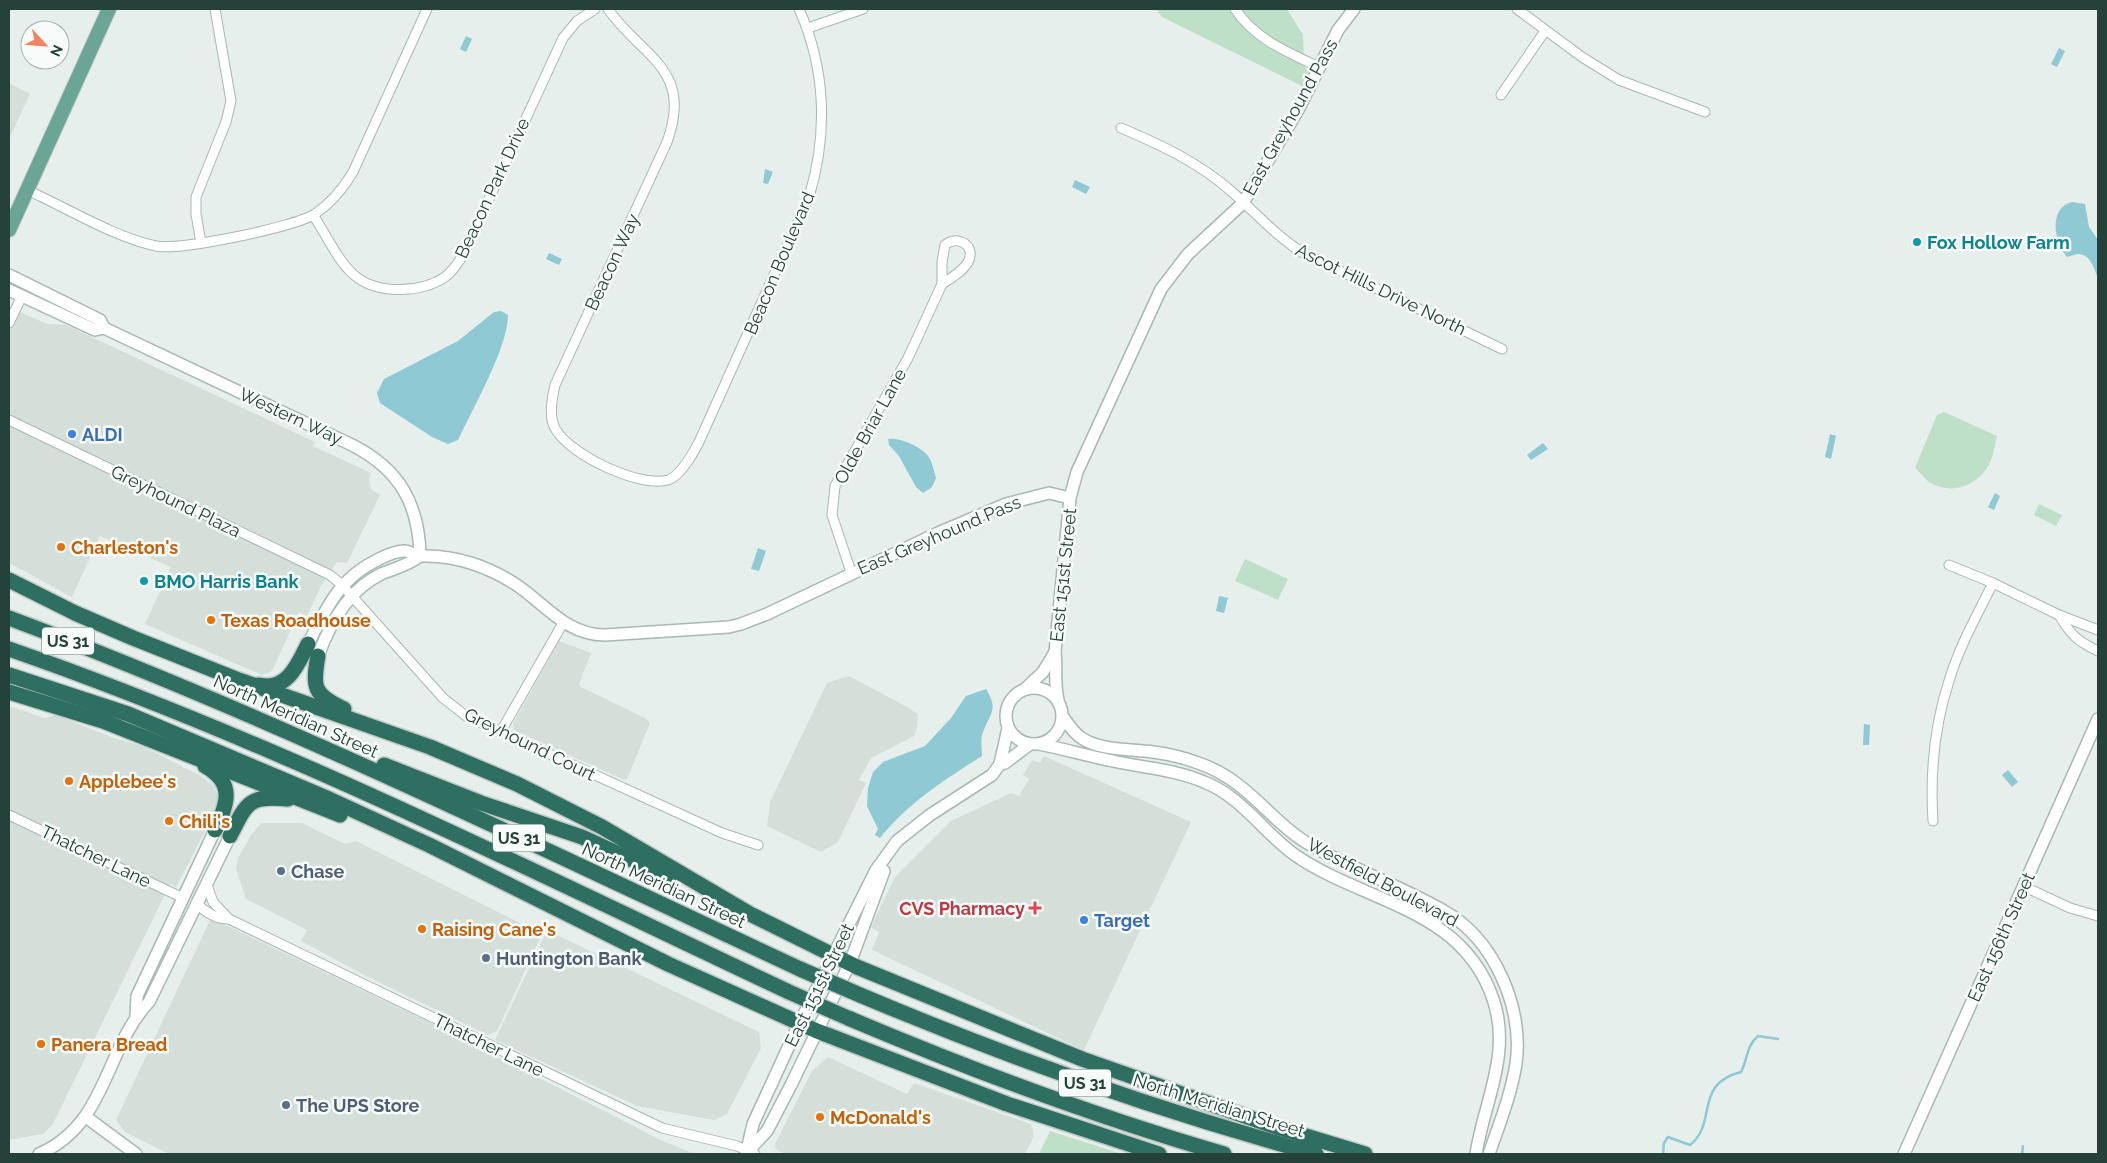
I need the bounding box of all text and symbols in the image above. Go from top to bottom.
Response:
north arrow [20,20,70,70]
street label: East Greyhound Pass [1238,35,1342,199]
text: N [47,42,66,59]
street label: Beacon Park Drive [450,114,534,261]
street label: Beacon Boulevard [739,188,819,338]
street label: Beacon Way [580,210,644,314]
place label: Fox Hollow Farm [1927,232,2070,253]
marker: Fox Hollow Farm [1911,236,1923,248]
street label: Ascot Hills Drive North [1292,239,1470,339]
street label: Olde Briar Lane [830,364,911,487]
street label: Western Way [236,383,346,449]
place label: ALDI [82,424,123,445]
marker: ALDI [66,428,78,440]
street label: Greyhound Plaza [108,460,244,542]
street label: East Greyhound Pass [854,491,1024,579]
street label: East 151st Street [1046,507,1080,643]
place label: Charleston's [71,537,178,558]
marker: Charleston's [55,541,67,553]
place label: BMO Harris Bank [154,571,300,592]
marker: BMO Harris Bank [138,575,150,587]
place label: Texas Roadhouse [221,610,371,631]
marker: Texas Roadhouse [205,614,217,626]
road number: US 31 [42,627,94,654]
street label: North Meridian Street [210,670,382,762]
street label: Greyhound Court [461,703,599,785]
place label: Applebee's [79,771,176,792]
marker: Applebee's [63,775,75,787]
place label: Chili's [179,811,230,832]
marker: Chili's [163,815,175,827]
street label: Thatcher Lane [38,820,155,892]
road number: US 31 [493,824,545,851]
street label: Westfield Boulevard [1304,833,1462,931]
street label: North Meridian Street [579,838,749,932]
place label: Chase [291,861,344,882]
marker: Chase [275,865,287,877]
street label: East 156th Street [1963,869,2039,1005]
place label: CVS Pharmacy [899,898,1025,919]
marker: CVS Pharmacy [1029,902,1041,914]
place label: Target [1094,910,1150,931]
marker: Target [1078,914,1090,926]
place label: Raising Cane's [432,919,556,940]
street label: East 151st Street [780,920,858,1050]
marker: Raising Cane's [416,923,428,935]
place label: Huntington Bank [496,948,642,969]
marker: Huntington Bank [480,952,492,964]
street label: Thatcher Lane [431,1009,548,1081]
place label: Panera Bread [51,1034,167,1055]
marker: Panera Bread [35,1038,47,1050]
street label: North Meridian Street [1131,1069,1307,1141]
road number: US 31 [1059,1070,1111,1096]
place label: The UPS Store [296,1095,420,1116]
marker: The UPS Store [280,1099,292,1111]
place label: McDonald's [830,1107,931,1128]
marker: McDonald's [814,1111,826,1123]

